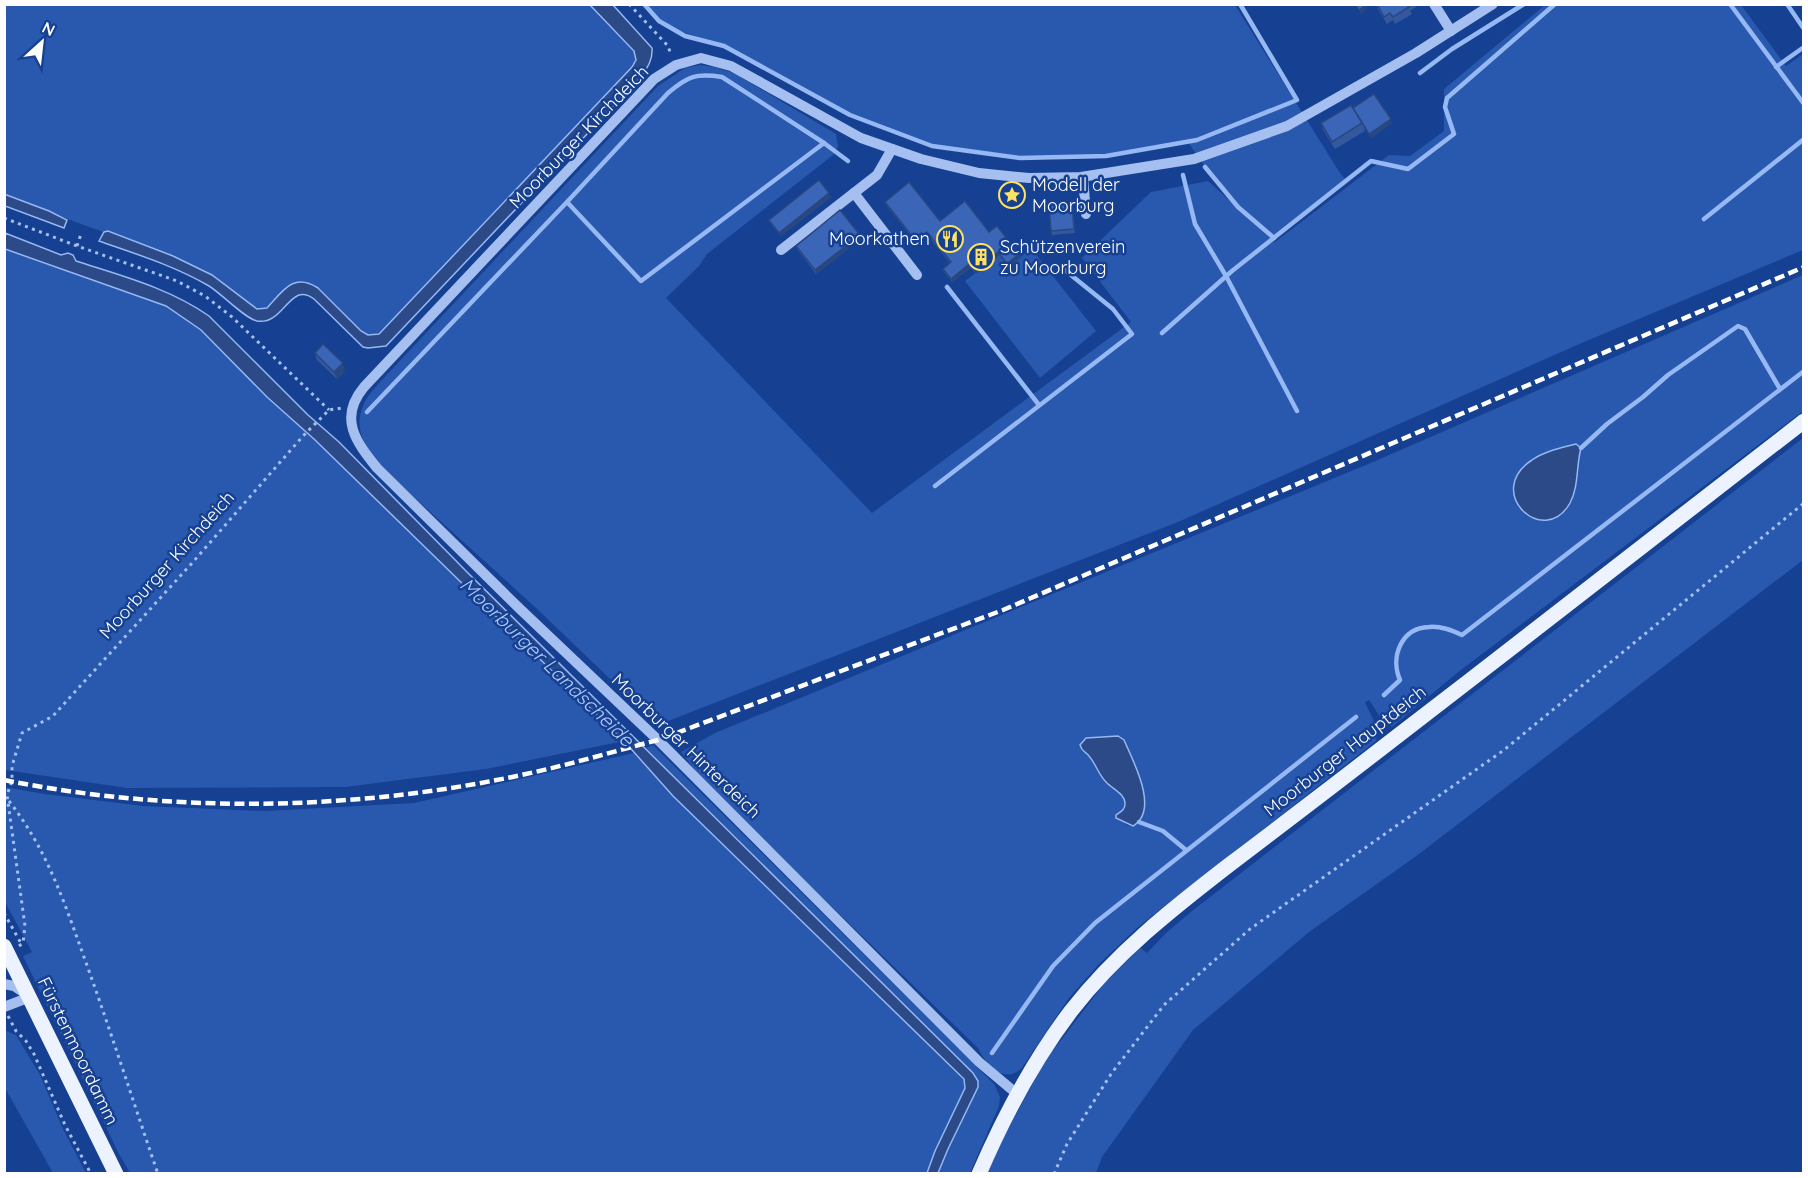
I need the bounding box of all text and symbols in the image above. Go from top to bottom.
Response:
north arrow [12,12,72,72]
text: N [39,17,59,40]
street label: Moorburger Kirchdeich [504,60,653,213]
place label: Modell der Moorburg [1032,173,1120,217]
place icon: Modell der Moorburg [997,180,1027,210]
restaurant icon: Moorkathen [935,224,965,254]
place label: Moorkathen [829,227,930,250]
place label: Schützenverein zu Moorburg [1000,235,1126,279]
building icon: Schützenverein zu Moorburg [966,242,996,272]
street label: Moorburger Kirchdeich [94,486,239,643]
water label: Moorburger Landscheide [455,572,640,752]
street label: Moorburger Hinterdeich [607,668,766,823]
street label: Moorburger Hauptdeich [1259,680,1430,821]
street label: Fürstenmoordamm [33,973,124,1128]

